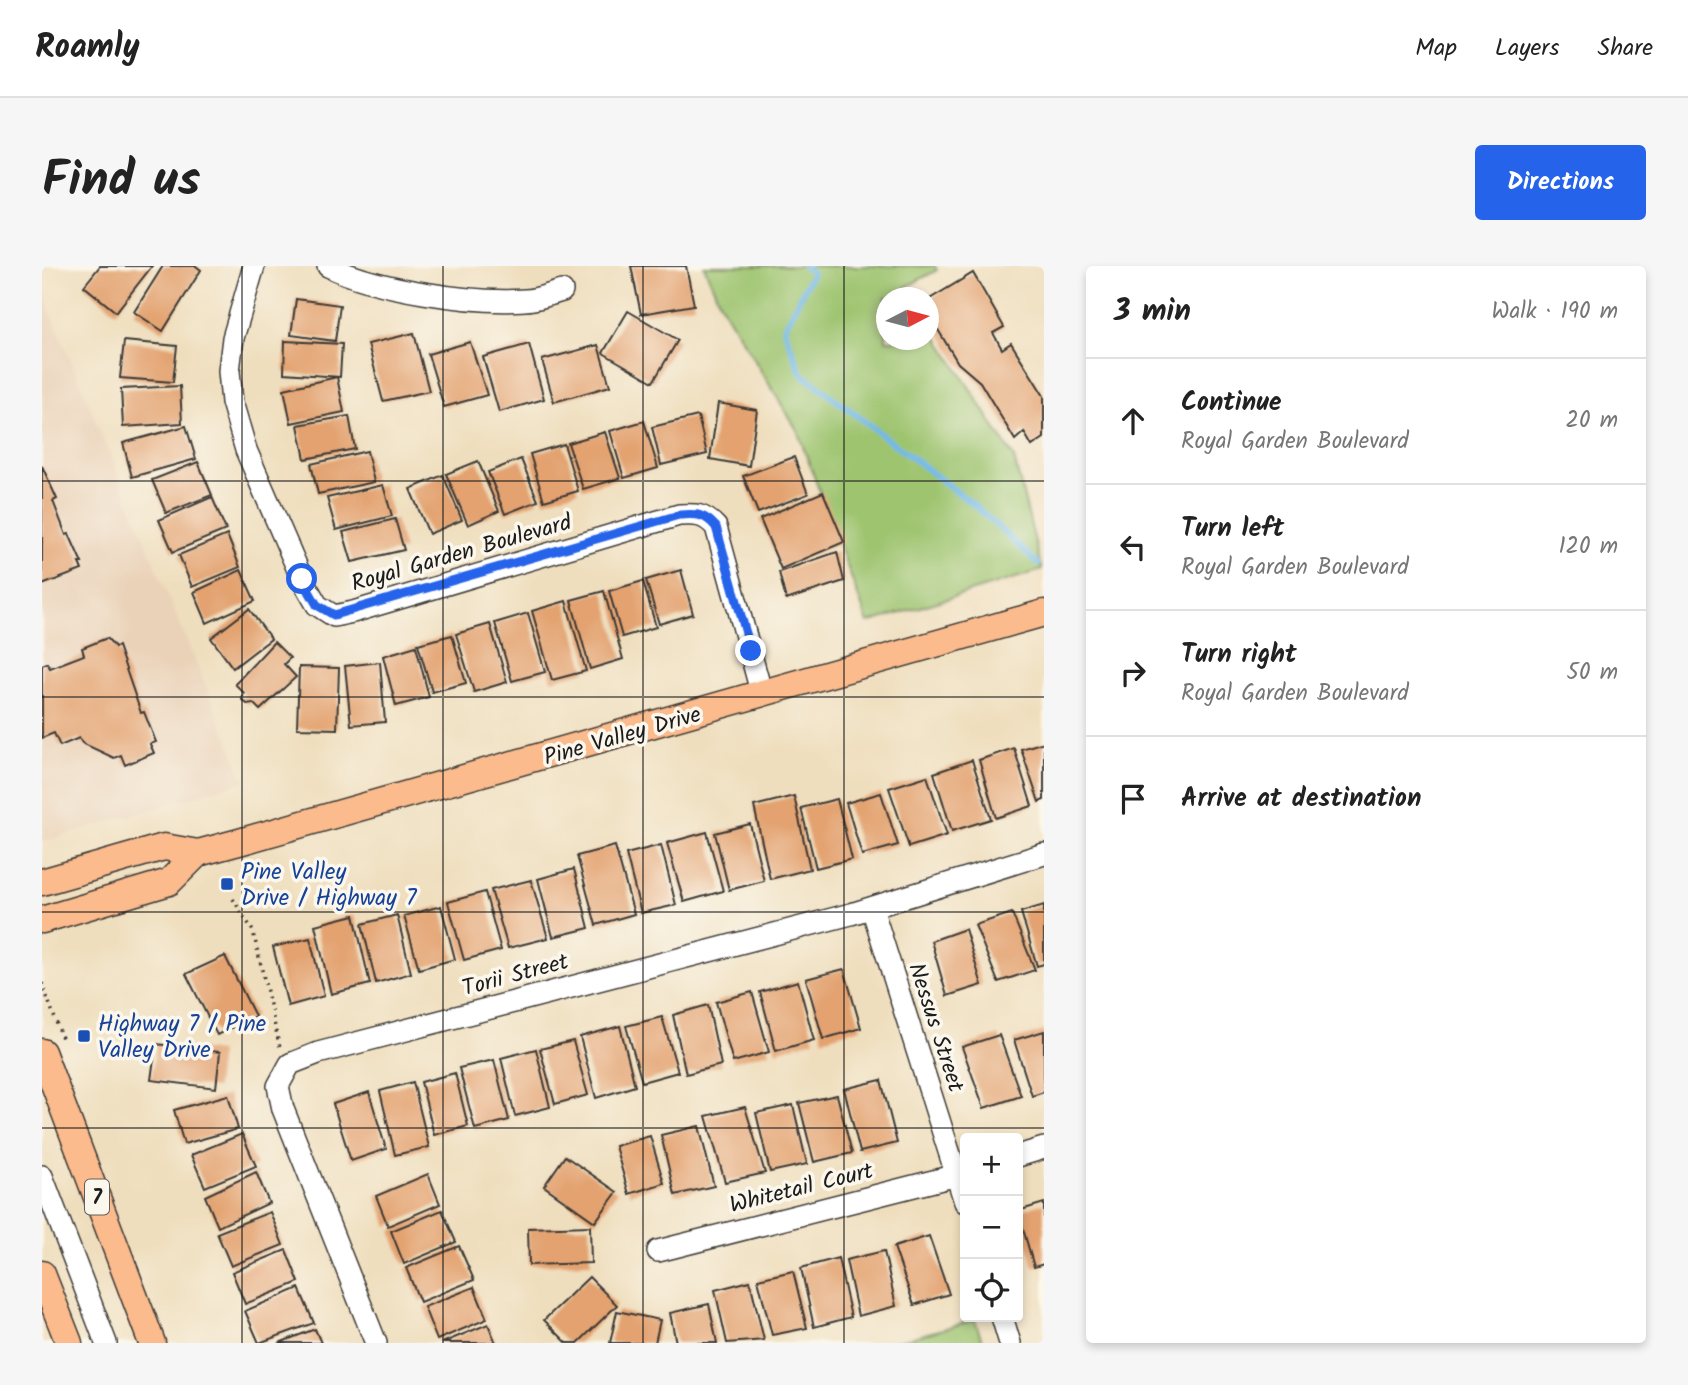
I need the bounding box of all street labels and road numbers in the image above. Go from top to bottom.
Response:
street label: Royal Garden Boulevard [347,505,576,603]
street label: Pine Valley Drive [540,697,706,777]
street label: Torii Street [458,944,574,1007]
street label: Nessus Street [897,958,973,1098]
street label: Whitetail Court [726,1153,878,1224]
road number: 7 [85,1180,109,1214]

